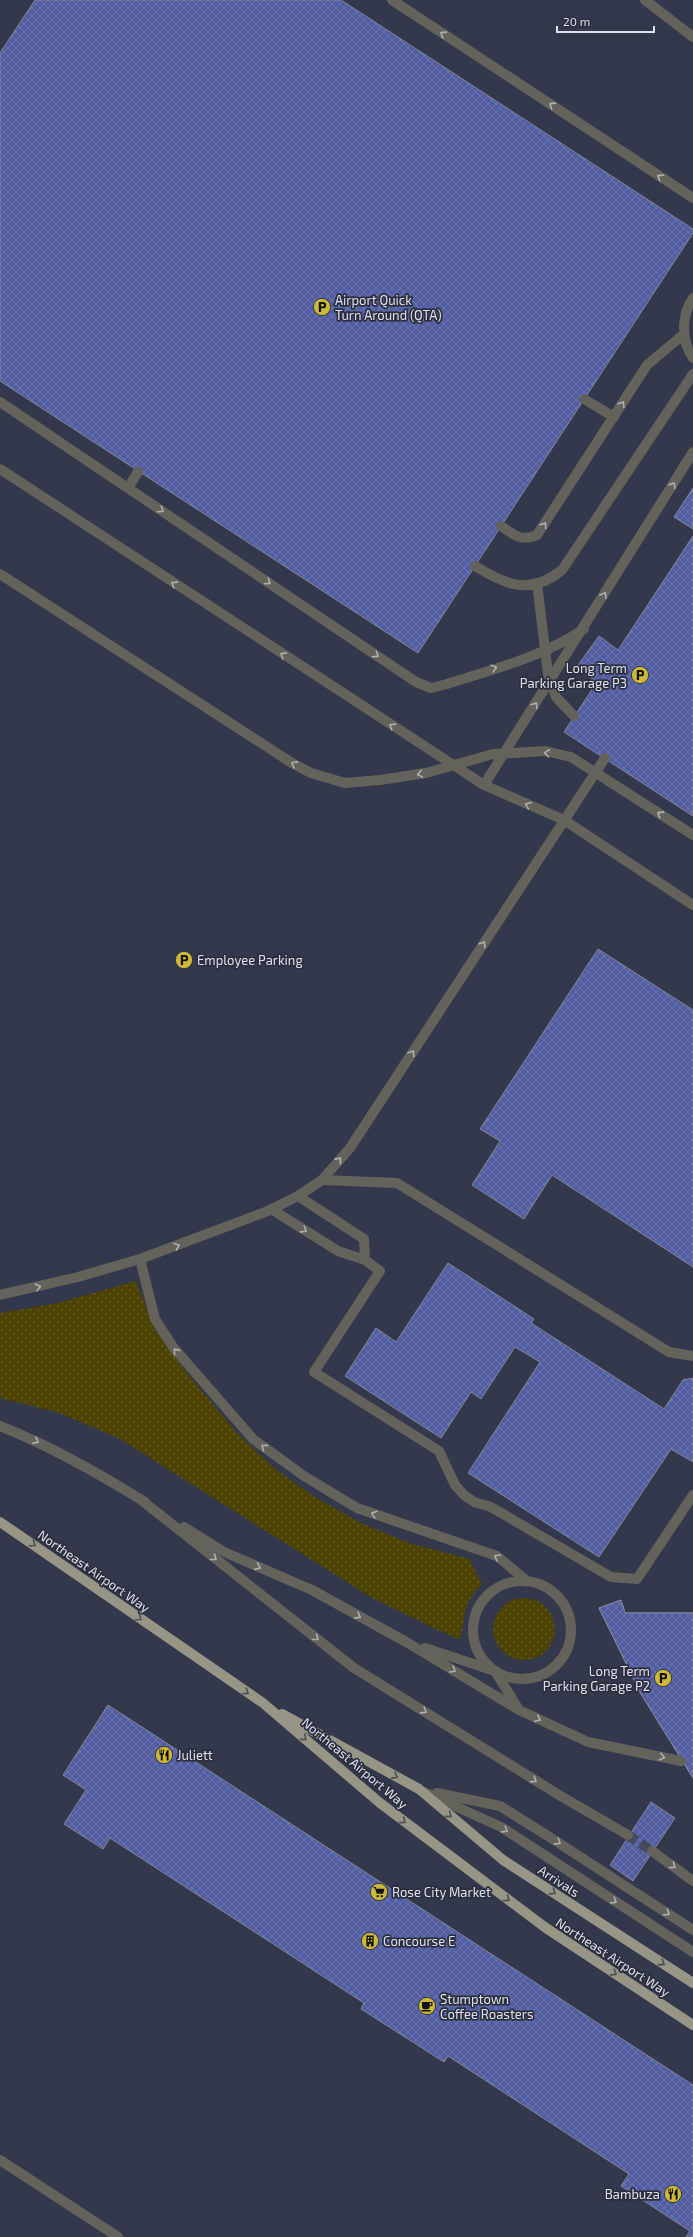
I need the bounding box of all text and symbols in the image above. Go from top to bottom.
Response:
scale bar [557,8,654,34]
text: 20 m [563,14,590,28]
one-way arrow [441,32,448,39]
one-way arrow [549,102,556,110]
one-way arrow [658,175,665,182]
place label: Airport Quick Turn Around (QTA) [335,292,442,323]
parking icon: Airport Quick Turn Around (QTA) [312,297,332,317]
one-way arrow [617,401,625,408]
one-way arrow [668,482,675,489]
one-way arrow [156,505,163,512]
one-way arrow [539,522,547,529]
one-way arrow [264,578,271,585]
one-way arrow [171,581,178,589]
one-way arrow [600,592,607,599]
one-way arrow [372,650,379,658]
one-way arrow [280,652,287,660]
place label: Long Term Parking Garage P3 [520,660,627,691]
one-way arrow [491,665,498,673]
parking icon: Long Term Parking Garage P3 [630,665,650,685]
one-way arrow [530,703,537,710]
one-way arrow [389,723,396,731]
one-way arrow [544,749,550,758]
one-way arrow [291,761,298,769]
one-way arrow [417,769,423,778]
one-way arrow [525,801,532,809]
one-way arrow [658,811,665,818]
one-way arrow [479,941,486,948]
parking icon: Employee Parking [174,950,194,970]
place label: Employee Parking [197,952,303,968]
one-way arrow [408,1050,415,1057]
one-way arrow [335,1157,342,1165]
one-way arrow [300,1225,307,1233]
one-way arrow [173,1242,180,1250]
one-way arrow [34,1283,41,1292]
one-way arrow [174,1349,181,1356]
one-way arrow [32,1437,39,1444]
one-way arrow [261,1445,268,1452]
one-way arrow [371,1510,378,1518]
street label: Northeast Airport Way [35,1526,153,1616]
one-way arrow [28,1539,35,1546]
one-way arrow [210,1553,217,1560]
one-way arrow [494,1555,501,1562]
one-way arrow [254,1562,262,1570]
one-way arrow [354,1611,361,1618]
one-way arrow [135,1613,142,1621]
one-way arrow [312,1633,319,1640]
place label: Long Term Parking Garage P2 [543,1663,650,1694]
one-way arrow [449,1666,456,1673]
parking icon: Long Term Parking Garage P2 [653,1668,673,1688]
one-way arrow [242,1687,249,1694]
one-way arrow [420,1706,427,1714]
street label: Northeast Airport Way [299,1714,411,1812]
one-way arrow [534,1714,542,1722]
one-way arrow [299,1733,306,1740]
restaurant icon: Juliett [154,1745,174,1765]
place label: Juliett [177,1747,213,1763]
one-way arrow [659,1753,665,1761]
one-way arrow [391,1772,398,1779]
one-way arrow [530,1775,537,1782]
one-way arrow [444,1810,452,1817]
one-way arrow [399,1816,406,1823]
one-way arrow [501,1825,508,1833]
one-way arrow [554,1837,561,1845]
one-way arrow [668,1861,675,1868]
street label: Arrivals [535,1862,583,1900]
supermarket icon: Rose City Market [369,1882,389,1902]
place label: Rose City Market [392,1884,491,1900]
one-way arrow [549,1887,556,1895]
one-way arrow [503,1894,510,1901]
one-way arrow [610,1896,617,1903]
one-way arrow [663,1908,670,1916]
street label: Northeast Airport Way [553,1914,673,2000]
building icon: Concourse E [360,1931,380,1951]
place label: Concourse E [383,1933,455,1949]
one-way arrow [658,1958,665,1965]
one-way arrow [610,1968,617,1976]
place label: Stumptown Coffee Roasters [440,1991,534,2022]
cafe icon: Stumptown Coffee Roasters [417,1996,437,2016]
restaurant icon: Bambuza [663,2184,683,2204]
place label: Bambuza [605,2186,660,2202]

